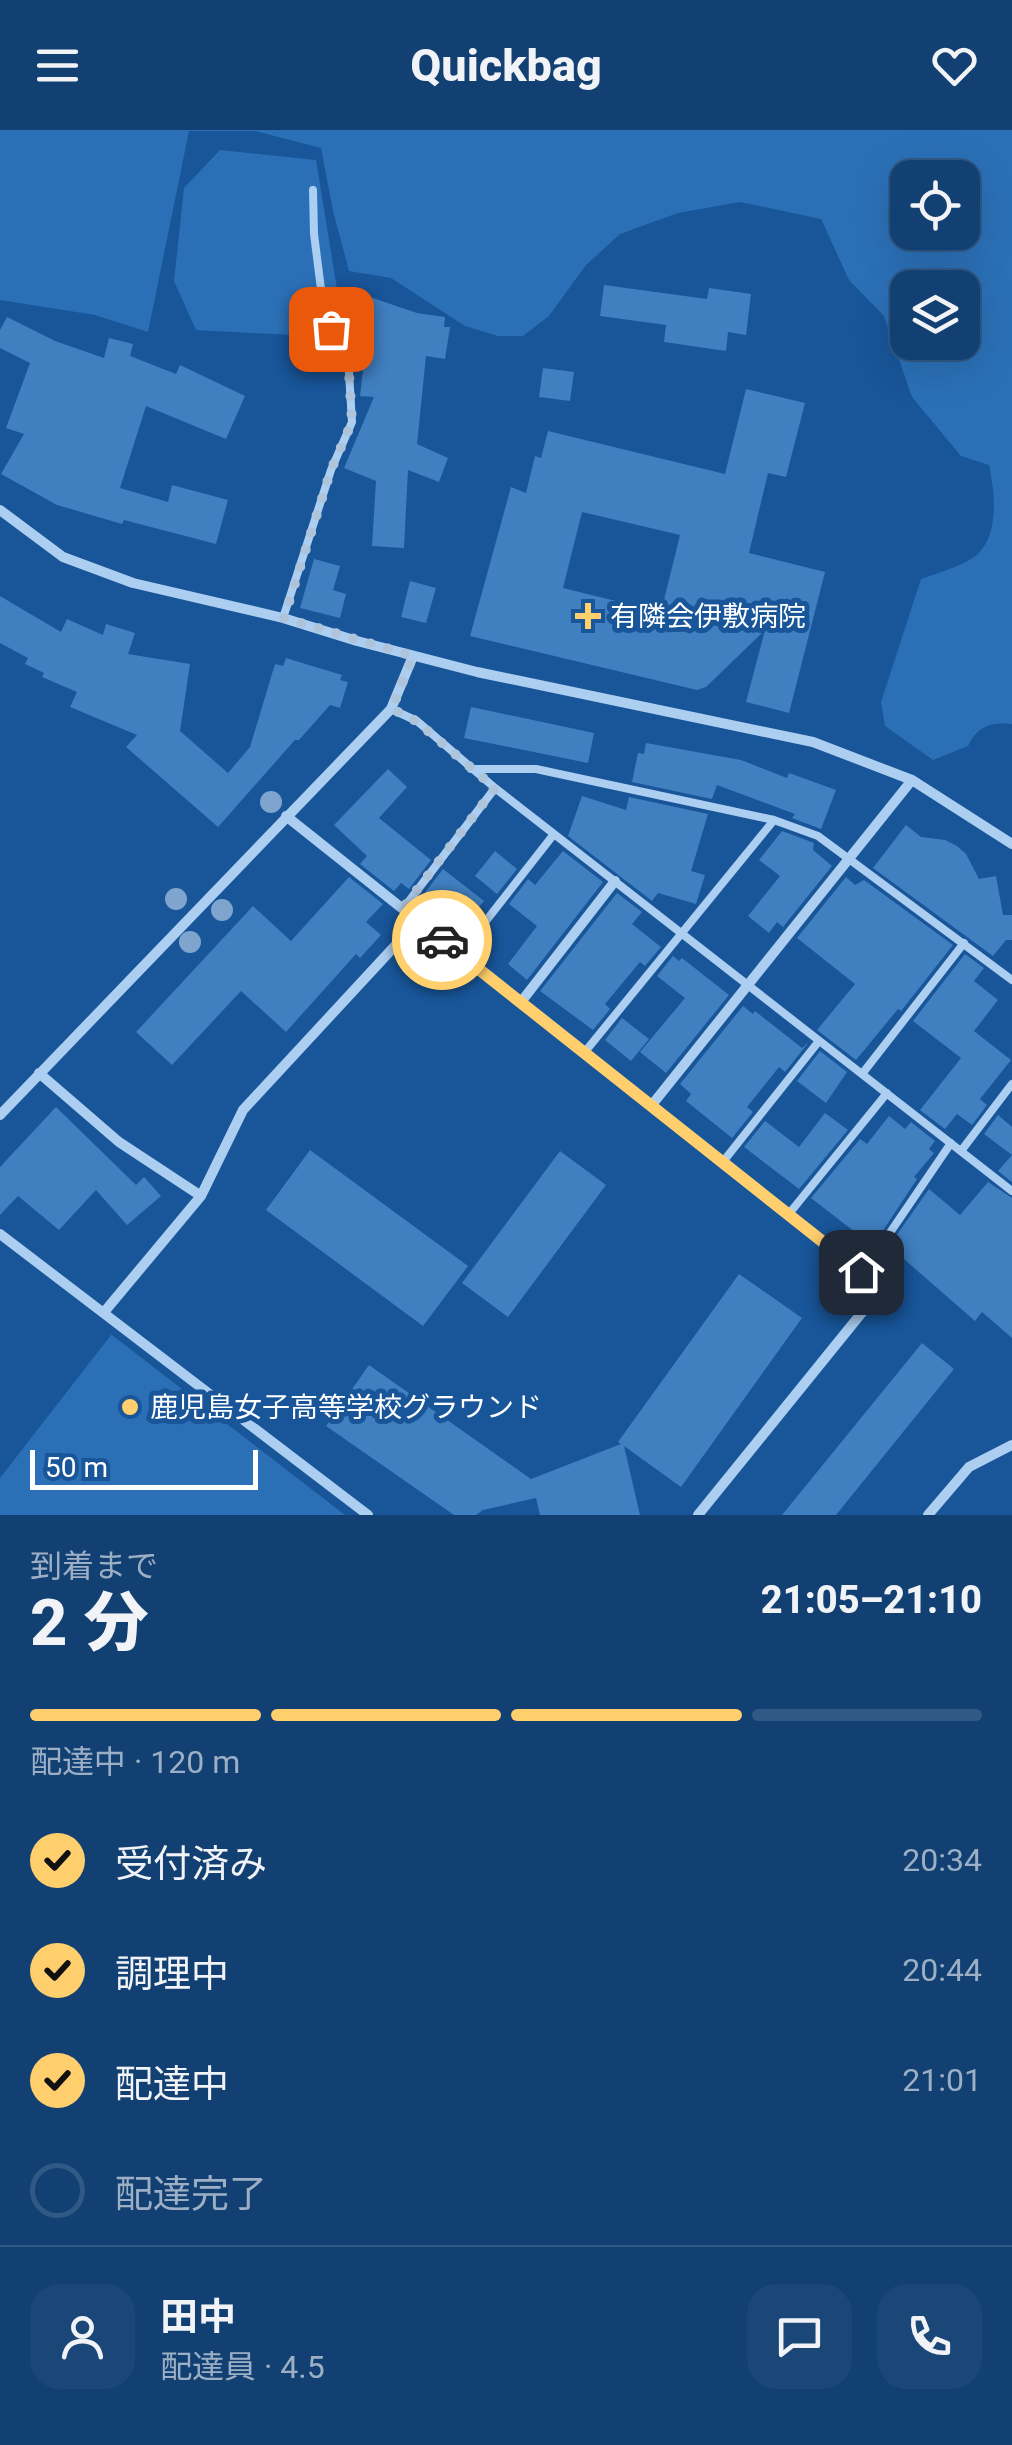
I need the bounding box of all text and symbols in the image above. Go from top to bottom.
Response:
icon: menu [30,38,85,93]
icon: heart [927,38,982,93]
text: Quickbag [410,39,602,92]
map controls [890,160,980,360]
button: locate [890,160,980,250]
button: layers [890,270,980,360]
pin [289,287,374,372]
icon: bag [304,302,359,357]
place label: 有隣会伊敷病院 [610,600,806,633]
marker: 有隣会伊敷病院 [575,603,601,629]
courier [392,890,492,990]
icon: car [415,913,470,968]
pin [819,1230,904,1315]
icon: home [834,1245,889,1300]
place label: 鹿児島女子高等学校グラウンド [150,1391,542,1424]
marker: 鹿児島女子高等学校グラウンド [119,1396,141,1418]
scale bar [30,1445,258,1490]
text: 50 m [45,1451,108,1484]
text: 到着まで [30,1547,158,1585]
text: 21:05–21:10 [761,1578,982,1622]
text: 2 分 [30,1585,149,1661]
text: 配達中 · 120 m [30,1743,240,1781]
icon: check [30,1833,85,1888]
text: 20:34 [902,1841,982,1879]
text: 受付済み [115,1842,267,1886]
icon: check [30,1943,85,1998]
text: 20:44 [902,1951,982,1989]
text: 調理中 [115,1952,229,1996]
icon: check [30,2053,85,2108]
text: 21:01 [902,2061,982,2099]
text: 配達中 [115,2062,229,2106]
text: 配達完了 [115,2172,267,2216]
button: person [30,2284,135,2389]
button: chat [747,2284,852,2389]
button: phone [877,2284,982,2389]
text: 田中 [160,2295,236,2339]
text: 配達員 · 4.5 [160,2348,325,2386]

